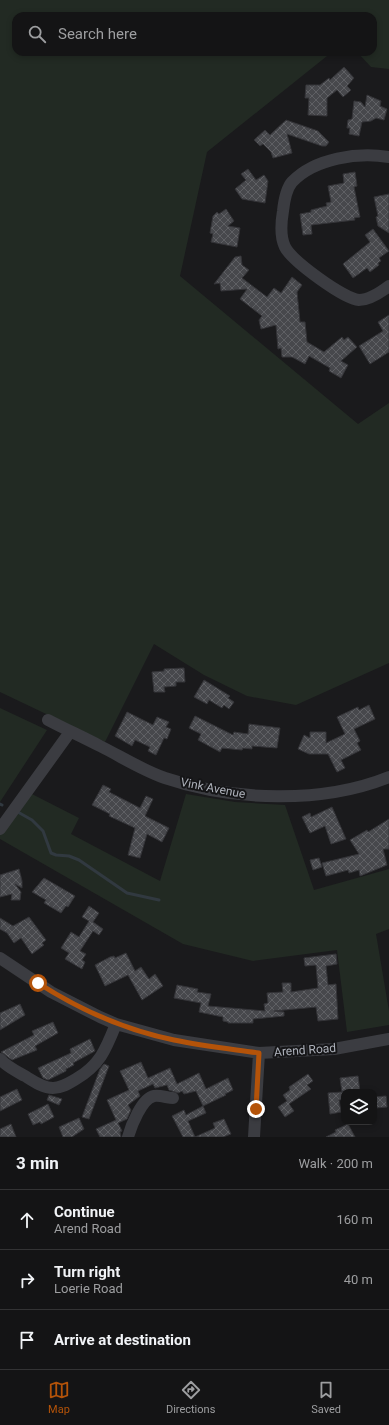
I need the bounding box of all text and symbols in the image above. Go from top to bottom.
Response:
search box [12,12,377,56]
icon: search [26,23,48,45]
text: Search here [58,25,137,43]
street label: Vink Avenue [180,775,246,801]
route start [29,974,47,992]
street label: Arend Road [274,1041,336,1059]
map controls [341,1089,377,1125]
button: layers [341,1089,377,1125]
route end [247,1100,265,1118]
text: 3 min [16,1153,59,1173]
text: Walk · 200 m [298,1156,373,1171]
text: Continue [54,1203,115,1221]
icon: ahead [16,1209,38,1231]
text: 160 m [336,1212,373,1227]
text: Arend Road [54,1221,121,1236]
text: Turn right [54,1263,120,1281]
icon: right [16,1269,38,1291]
text: 40 m [344,1272,373,1287]
text: Loerie Road [54,1281,123,1296]
icon: arrive [16,1329,38,1351]
text: Arrive at destination [54,1331,191,1349]
tab: Map [48,1379,70,1416]
tab: Directions [166,1379,215,1416]
tab: Saved [311,1379,341,1416]

